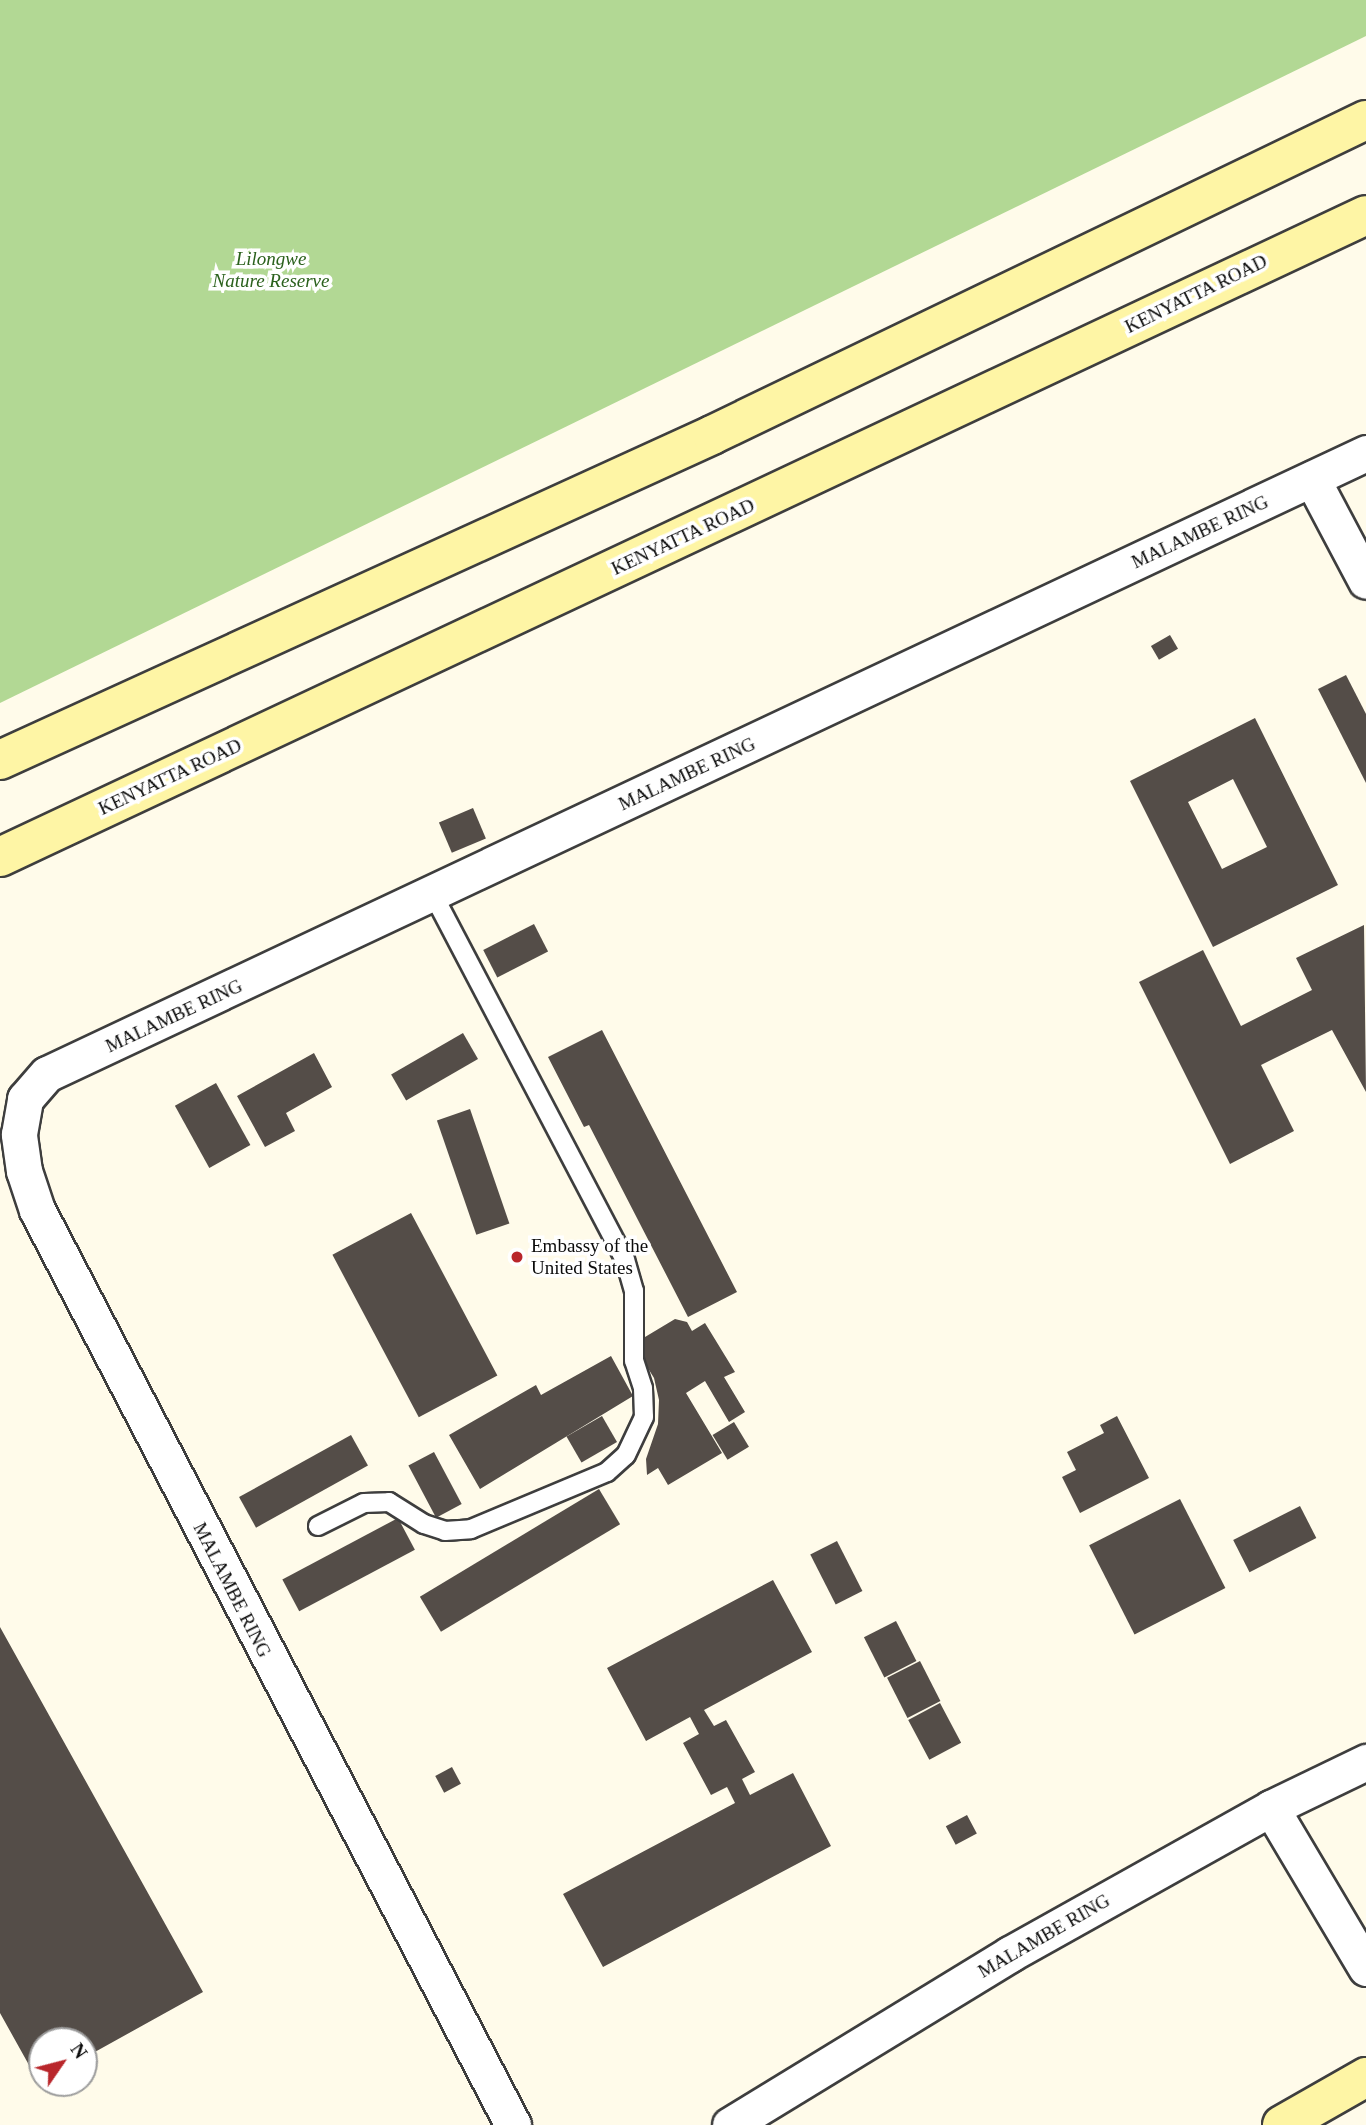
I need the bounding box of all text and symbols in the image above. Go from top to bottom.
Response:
park label: Lilongwe Nature Reserve [213,248,329,292]
street label: KENYATTA ROAD [1121,250,1271,338]
street label: MALAMBE RING [1128,490,1272,574]
street label: KENYATTA ROAD [607,494,759,580]
street label: MALAMBE RING [615,732,759,816]
street label: KENYATTA ROAD [94,734,246,820]
street label: MALAMBE RING [102,974,246,1058]
place label: Embassy of the United States [531,1235,648,1279]
marker: Embassy of the United States [509,1249,525,1265]
street label: MALAMBE RING [188,1519,276,1661]
street label: MALAMBE RING [974,1889,1114,1983]
north arrow [28,2027,98,2097]
text: N [66,2039,92,2062]

